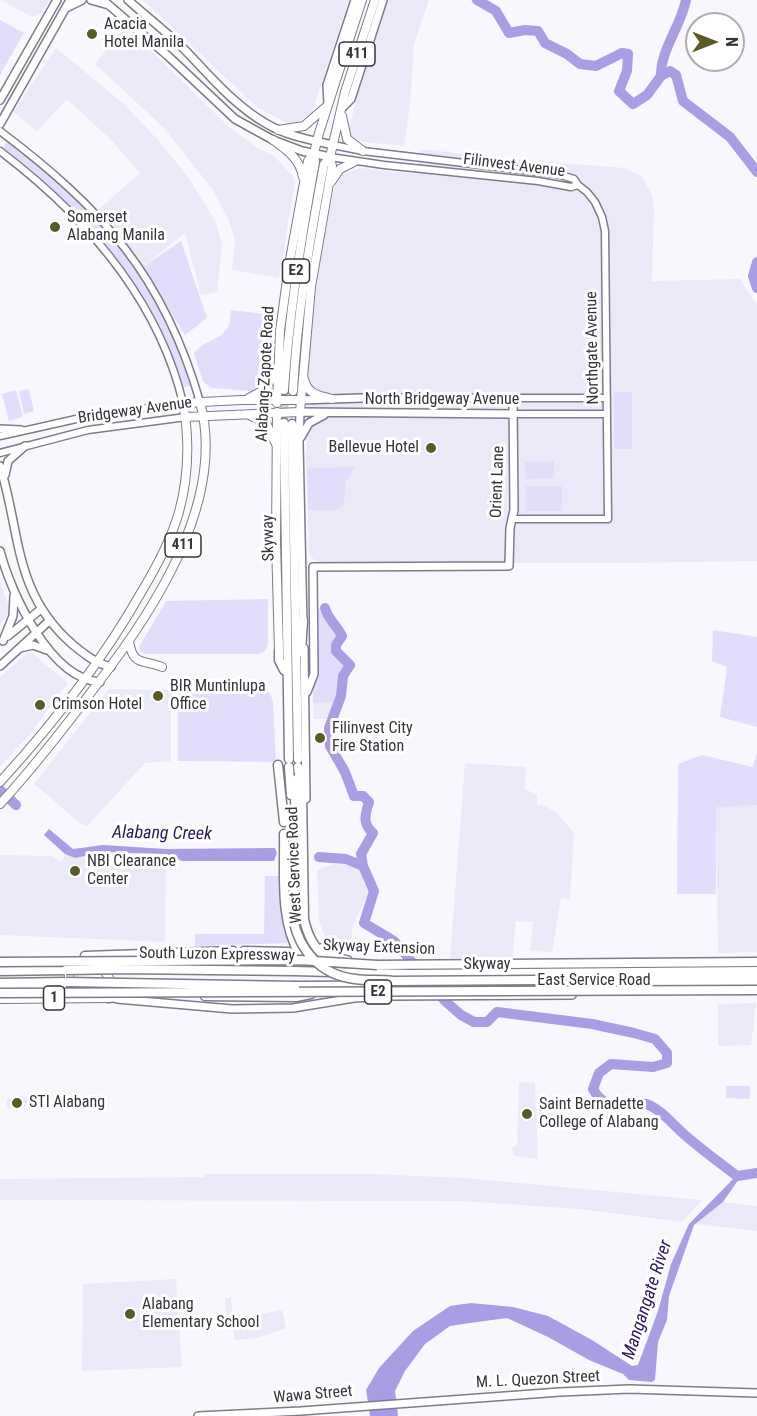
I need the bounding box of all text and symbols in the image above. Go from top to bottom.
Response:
north arrow [685,12,745,72]
place label: Acacia Hotel Manila [104,15,184,53]
marker: Acacia Hotel Manila [85,27,99,41]
text: N [722,37,741,47]
road number: 411 [339,42,375,66]
street label: Filinvest Avenue [462,150,566,182]
place label: Somerset Alabang Manila [67,208,165,246]
marker: Somerset Alabang Manila [48,220,62,234]
road number: E2 [282,259,310,283]
street label: Northgate Avenue [582,291,604,405]
street label: Alabang-Zapote Road [253,306,279,442]
street label: North Bridgeway Avenue [365,390,519,410]
street label: Bridgeway Avenue [77,393,193,429]
place label: Bellevue Hotel [328,438,419,458]
marker: Bellevue Hotel [424,441,438,455]
street label: Orient Lane [487,446,509,518]
street label: Skyway [259,514,279,562]
road number: 411 [165,533,201,557]
place label: BIR Muntinlupa Office [170,677,266,715]
marker: BIR Muntinlupa Office [151,689,165,703]
place label: Crimson Hotel [52,695,142,715]
marker: Crimson Hotel [33,698,47,712]
place label: Filinvest City Fire Station [332,719,413,757]
marker: Filinvest City Fire Station [313,731,327,745]
street label: West Service Road [283,806,307,924]
water label: Alabang Creek [112,822,212,846]
place label: NBI Clearance Center [87,852,176,890]
marker: NBI Clearance Center [68,864,82,878]
street label: Skyway Extension [323,936,435,960]
street label: South Luzon Expressway [139,944,295,966]
street label: Skyway [464,955,510,975]
street label: East Service Road [537,971,651,991]
road number: E2 [364,980,392,1004]
road number: 1 [44,986,64,1010]
place label: STI Alabang [29,1093,105,1113]
place label: Saint Bernadette College of Alabang [539,1095,659,1133]
marker: STI Alabang [10,1096,24,1110]
marker: Saint Bernadette College of Alabang [520,1107,534,1121]
water label: Mangangate River [619,1238,677,1362]
place label: Alabang Elementary School [142,1295,259,1333]
marker: Alabang Elementary School [123,1307,137,1321]
street label: M. L. Quezon Street [475,1367,601,1393]
street label: Wawa Street [273,1382,353,1408]

